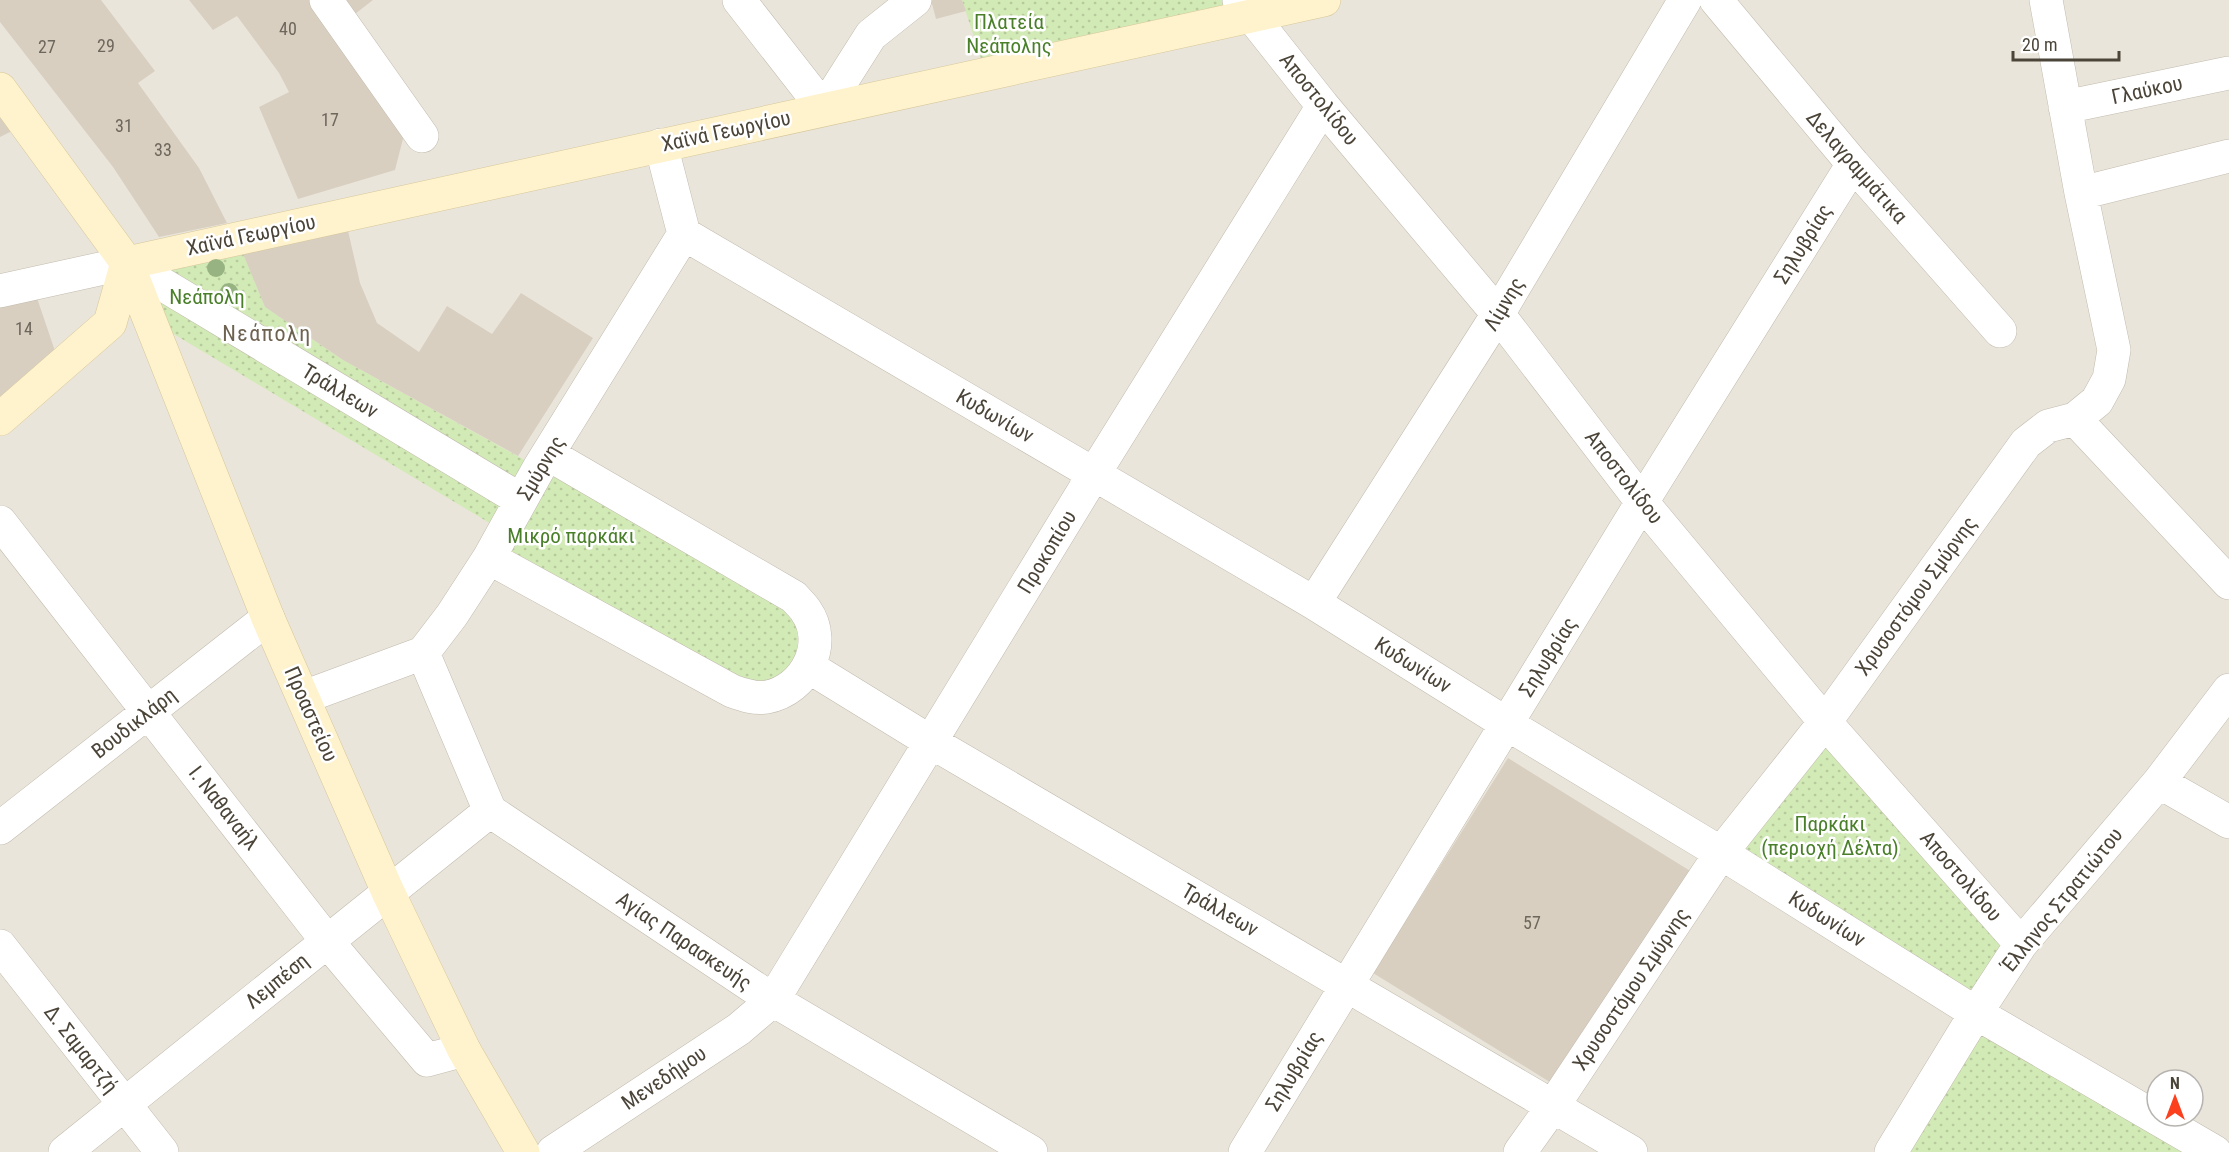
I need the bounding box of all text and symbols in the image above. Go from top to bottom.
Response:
park label: Πλατεία Νεάπολης [966,10,1052,58]
house number: 40 [279,18,297,39]
scale bar [2013,24,2120,62]
text: 20 m [2022,34,2057,55]
house number: 29 [97,35,115,56]
house number: 27 [38,36,56,57]
street label: Αποστολίδου [1275,48,1363,150]
street label: Γλαύκου [2109,71,2185,109]
street label: Χαϊνά Γεωργίου [659,106,793,156]
street label: Δελαγραμμάτικα [1802,106,1913,229]
house number: 17 [321,109,339,130]
house number: 31 [115,115,133,136]
house number: 33 [154,139,172,160]
street label: Σηλυβρίας [1769,200,1837,288]
street label: Χαϊνά Γεωργίου [184,210,318,260]
street label: Λίμνης [1479,273,1529,335]
park label: Νεάπολη [169,285,245,309]
house number: 14 [15,318,33,339]
district label: Νεάπολη [222,321,312,346]
street label: Τράλλεων [298,359,382,423]
street label: Κυδωνίων [952,384,1038,448]
street label: Αποστολίδου [1580,426,1668,528]
street label: Σμύρνης [512,431,570,505]
street label: Προκοπίου [1013,506,1081,598]
street label: Χρυσοστόμου Σμύρνης [1850,512,1982,680]
park label: Μικρό παρκάκι [507,524,635,548]
street label: Σηλυβρίας [1514,613,1582,701]
street label: Κυδωνίων [1370,632,1456,698]
street label: Προαστείου [279,663,343,765]
street label: Βουδικλάρη [87,683,181,763]
street label: Ι. Ναθαναήλ [184,761,264,855]
park label: Παρκάκι (περιοχή Δέλτα) [1761,812,1899,860]
street label: Έλληνος Στρατιώτου [1996,823,2128,978]
street label: Αποστολίδου [1915,826,2007,926]
street label: Τράλλεων [1177,878,1263,942]
street label: Κυδωνίων [1784,886,1870,952]
street label: Αγίας Παρασκευής [612,887,756,995]
street label: Χρυσοστόμου Σμύρνης [1568,903,1694,1075]
house number: 57 [1523,912,1541,933]
street label: Λεμπέση [241,948,313,1014]
street label: Δ. Σαμαρτζή [39,1000,123,1098]
street label: Σηλυβρίας [1261,1027,1327,1115]
street label: Μενεδήμου [617,1041,711,1115]
north arrow [2145,1068,2205,1128]
text: N [2170,1074,2180,1093]

